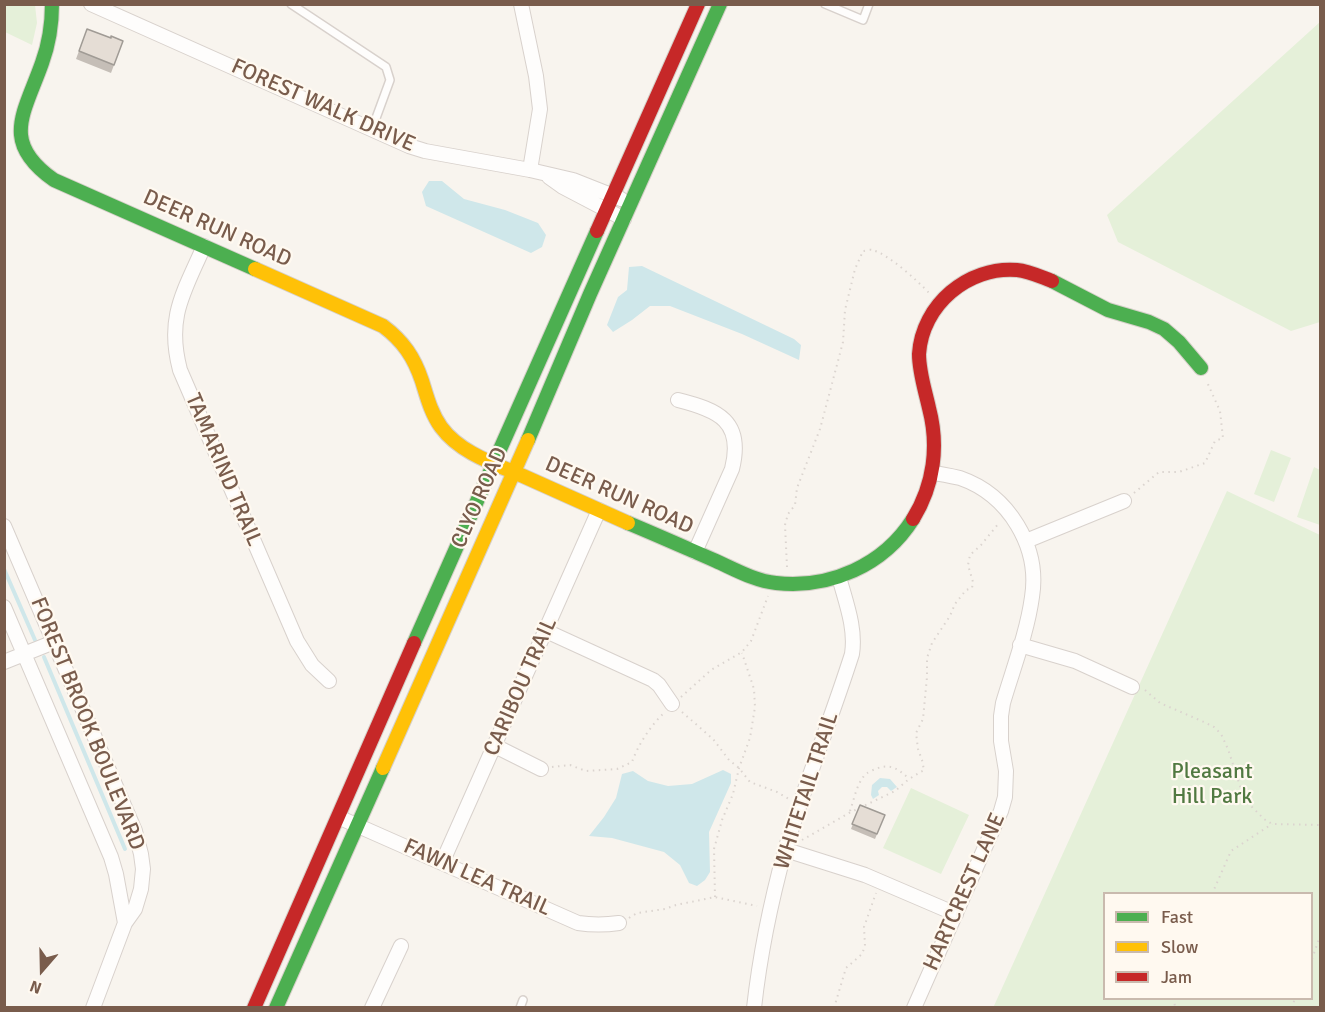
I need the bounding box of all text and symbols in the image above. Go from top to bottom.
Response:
street label: FOREST WALK DRIVE [227,54,419,158]
street label: DEER RUN ROAD [139,185,295,273]
street label: TAMARIND TRAIL [179,390,267,550]
street label: CLYO ROAD [446,444,514,552]
street label: DEER RUN ROAD [541,452,697,540]
street label: FOREST BROOK BOULEVARD [24,594,150,854]
street label: CARIBOU TRAIL [479,614,563,760]
street label: WHITETAIL TRAIL [769,709,845,873]
park label: Pleasant Hill Park [1171,759,1253,810]
street label: HARTCREST LANE [918,809,1012,975]
street label: FAWN LEA TRAIL [399,834,555,922]
legend [1103,892,1313,1000]
text: Fast [1161,906,1193,928]
text: Slow [1161,936,1198,958]
north arrow [12,940,72,1000]
text: Jam [1161,966,1192,988]
text: N [27,976,45,998]

